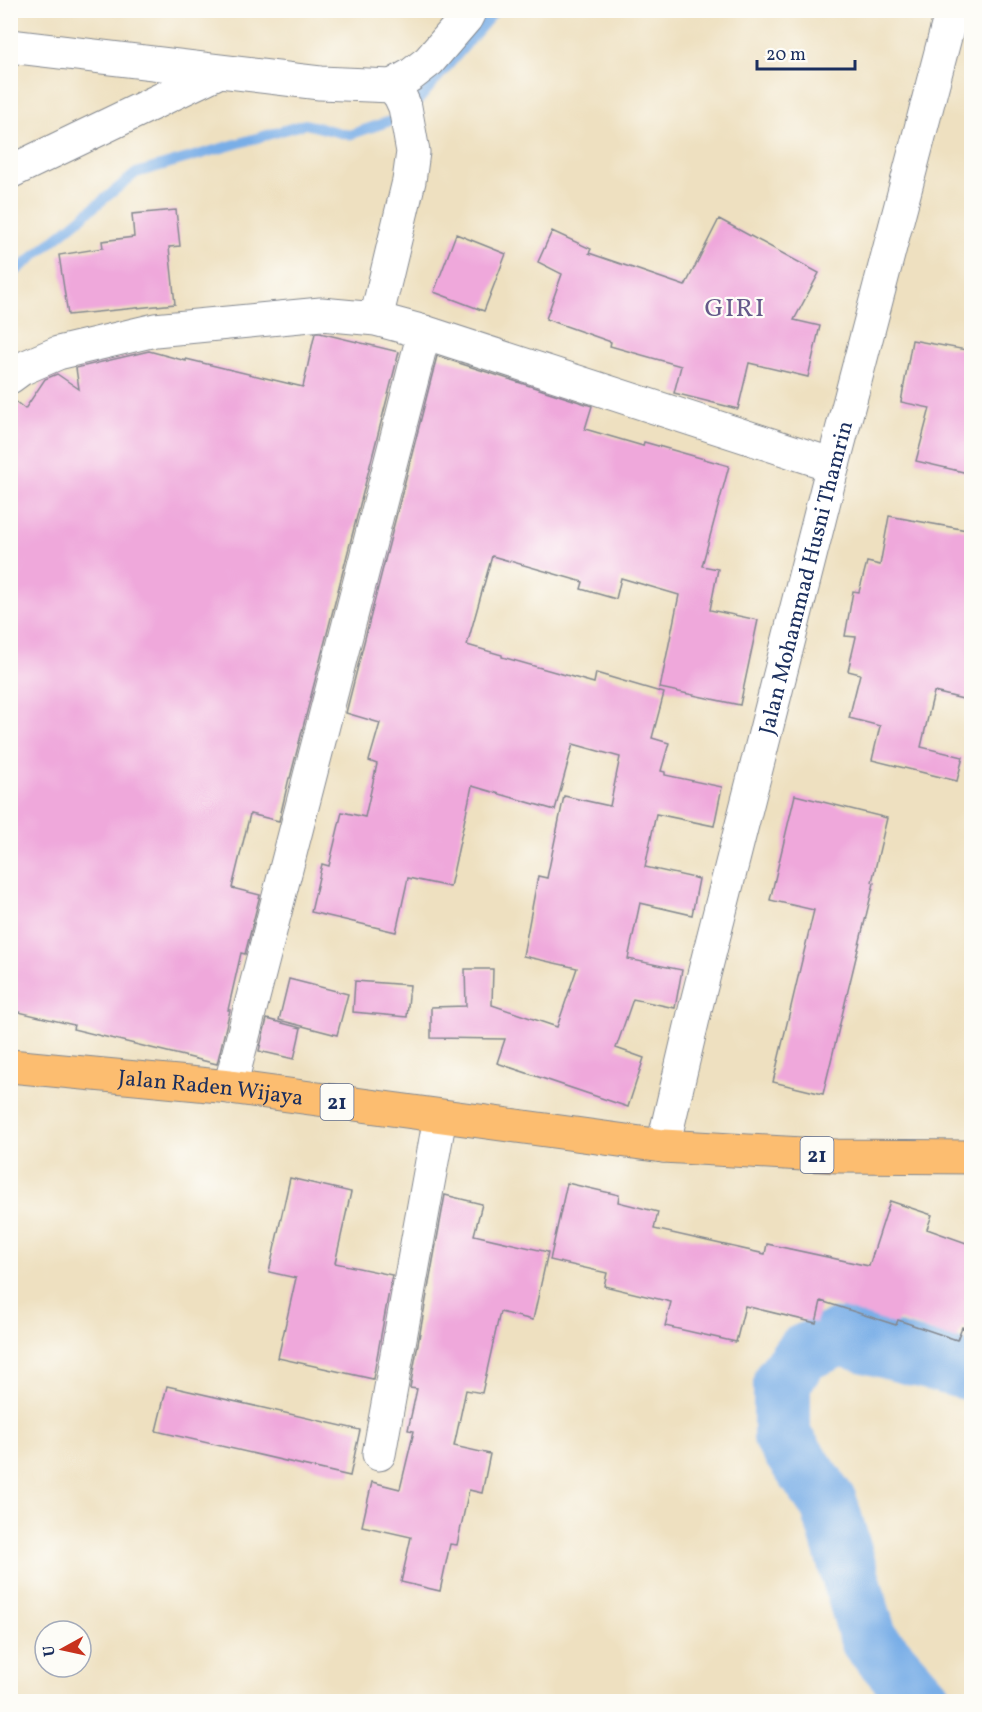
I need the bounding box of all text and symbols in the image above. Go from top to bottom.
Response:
scale bar [757,33,854,71]
text: 20 m [766,43,806,68]
district label: GIRI [704,291,766,327]
street label: Jalan Mohammad Husni Thamrin [752,418,862,738]
street label: Jalan Raden Wijaya [117,1063,305,1115]
road number: 21 [320,1084,354,1120]
road number: 21 [800,1137,834,1173]
north arrow [33,1619,93,1679]
text: U [38,1644,62,1658]

